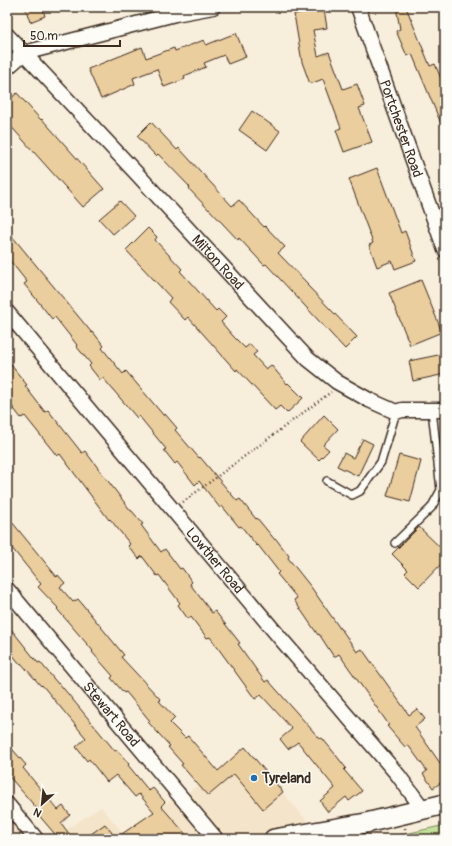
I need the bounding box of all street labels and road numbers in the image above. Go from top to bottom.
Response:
street label: Portchester Road [376,77,427,180]
street label: Milton Road [189,231,248,293]
street label: Lowther Road [183,524,248,597]
street label: Stewart Road [80,678,144,750]

